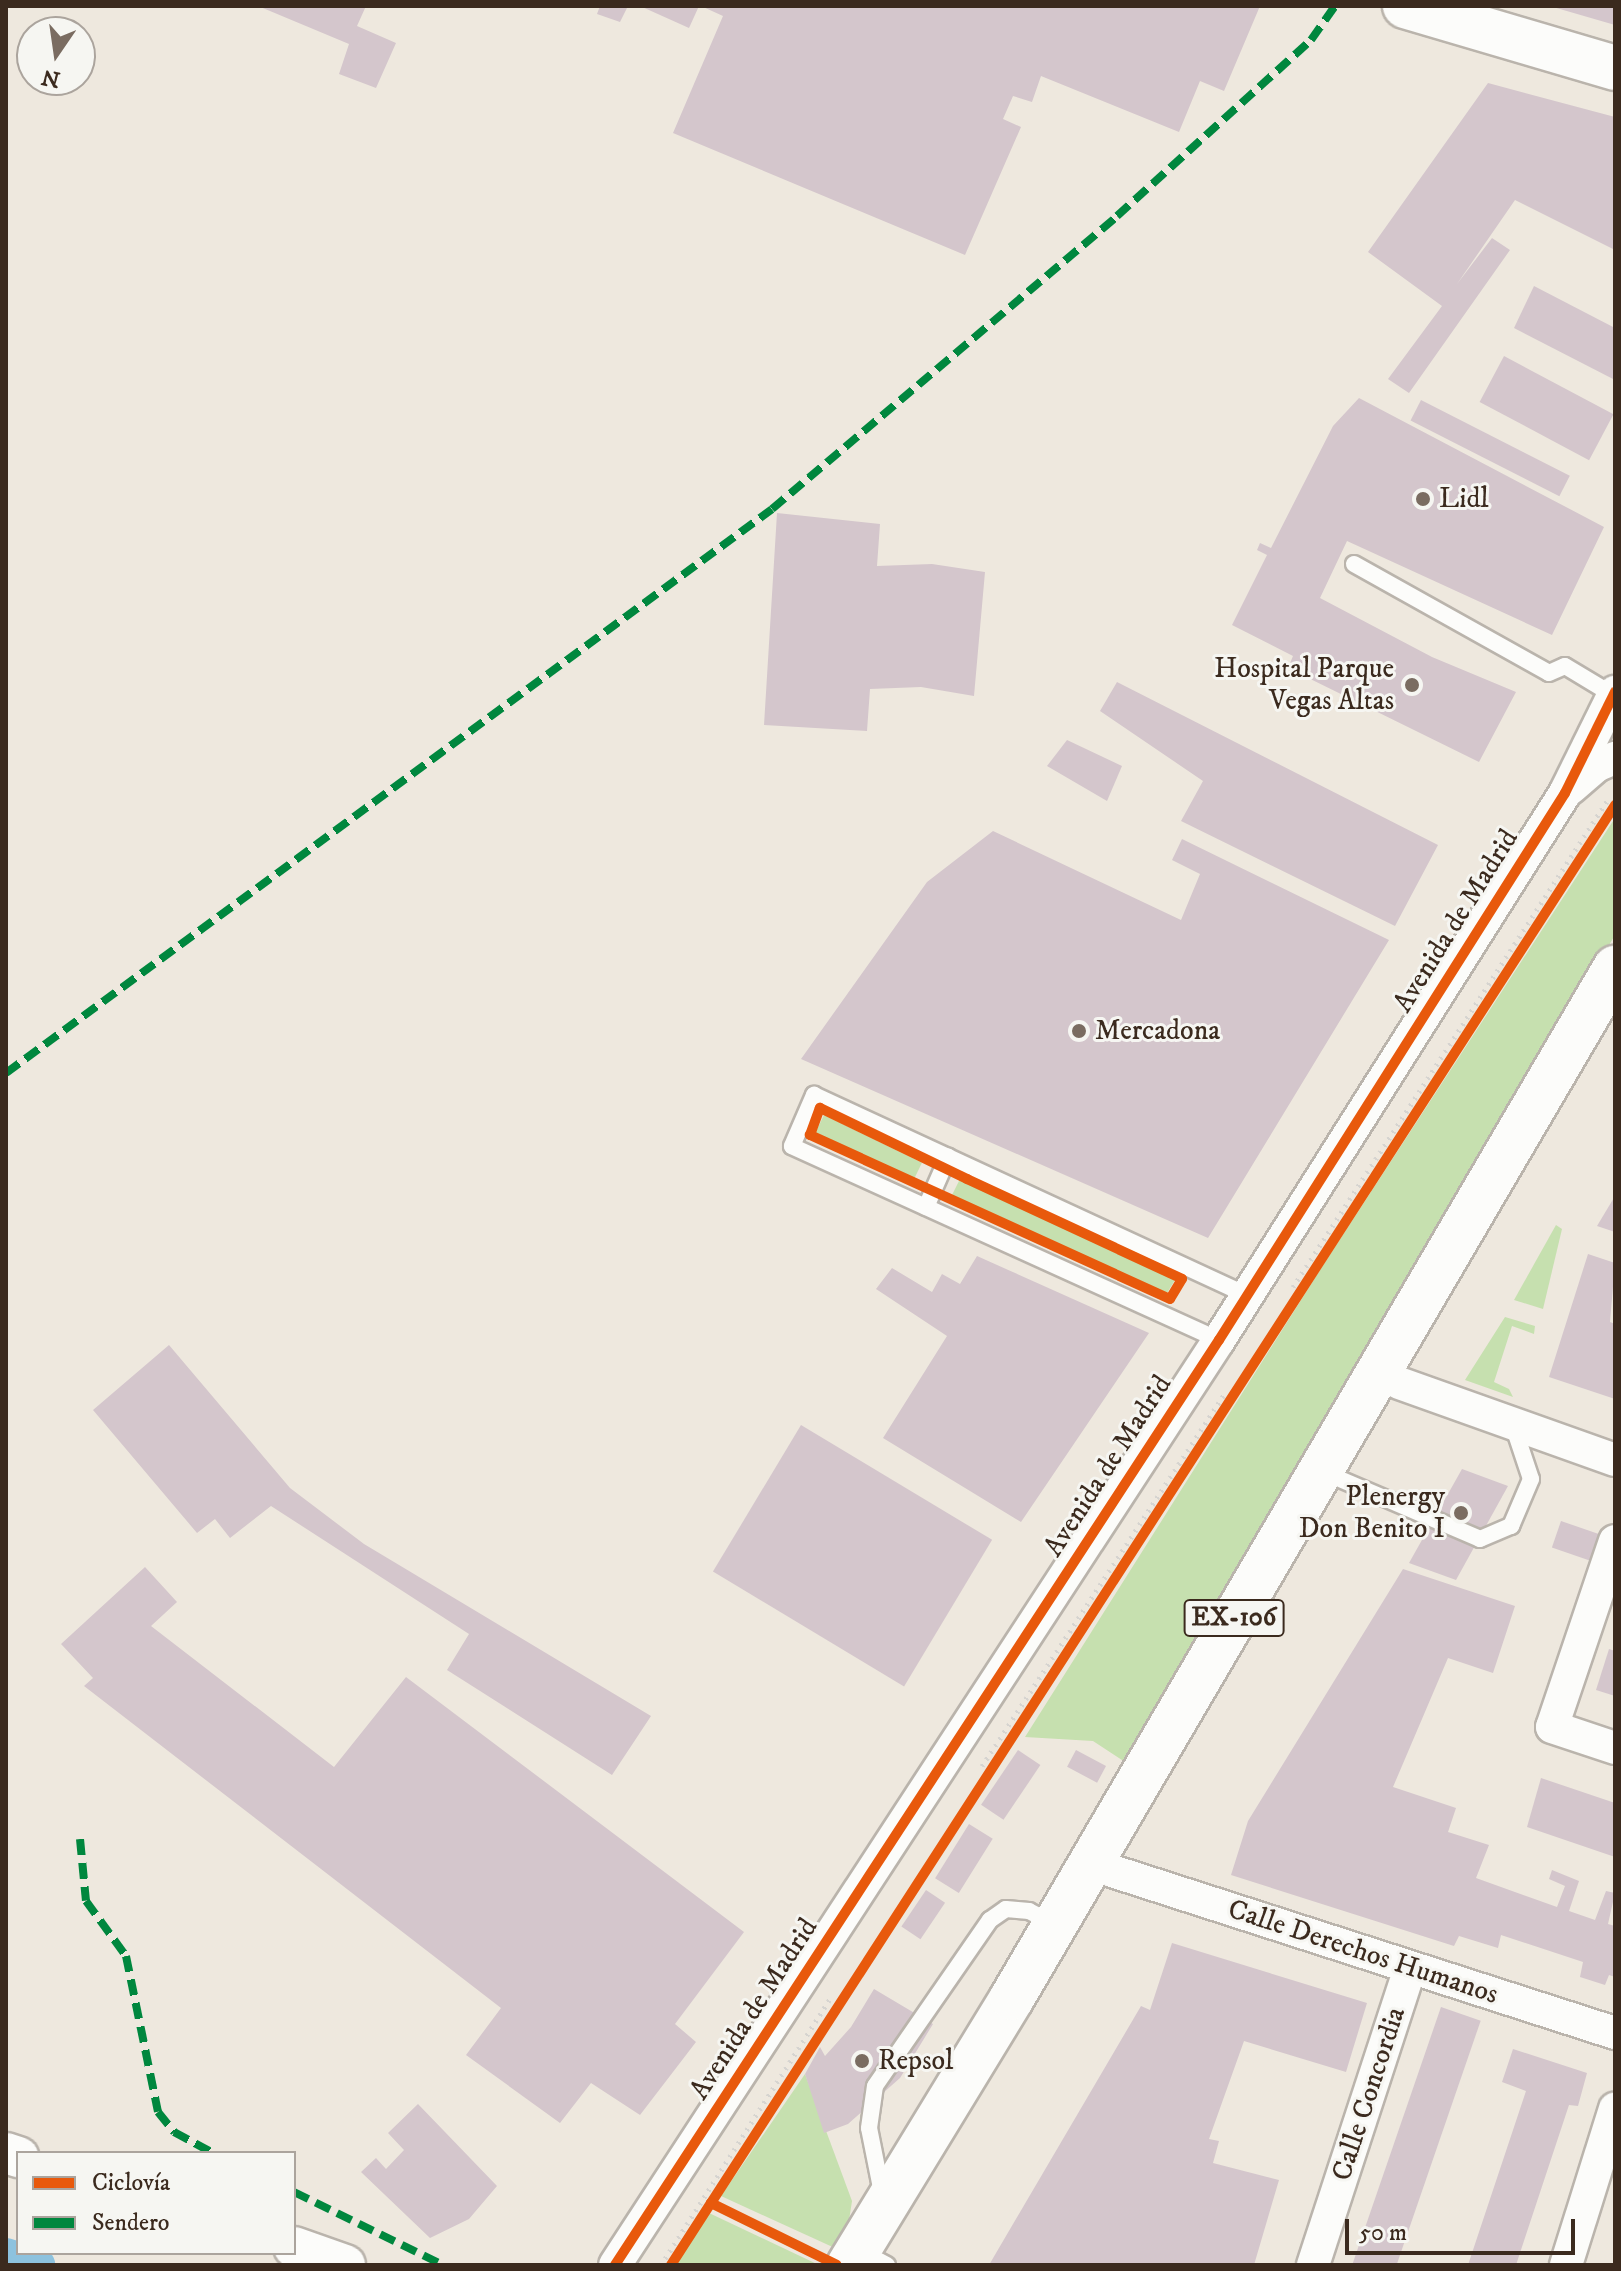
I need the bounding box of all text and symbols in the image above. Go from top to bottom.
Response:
north arrow [16,16,96,96]
text: N [39,63,63,93]
place label: Lidl [1439,482,1489,516]
marker: Lidl [1414,490,1432,508]
place label: Hospital Parque Vegas Altas [1214,652,1394,718]
marker: Hospital Parque Vegas Altas [1401,674,1423,696]
street label: Avenida de Madrid [1386,823,1526,1019]
place label: Mercadona [1095,1014,1220,1048]
marker: Mercadona [1070,1022,1088,1040]
street label: Avenida de Madrid [1037,1369,1179,1563]
place label: Plenergy Don Benito I [1299,1480,1445,1546]
marker: Plenergy Don Benito I [1452,1504,1470,1522]
road number: EX-106 [1182,1596,1286,1640]
street label: Calle Derechos Humanos [1224,1892,1502,2012]
street label: Avenida de Madrid [683,1912,825,2106]
street label: Calle Concordia [1325,2003,1413,2185]
place label: Repsol [878,2044,953,2078]
marker: Repsol [853,2052,871,2070]
legend [16,2151,296,2255]
text: Ciclovía [92,2168,170,2198]
scale bar [1349,2203,1579,2253]
text: Sendero [92,2208,170,2238]
text: 50 m [1359,2218,1407,2248]

